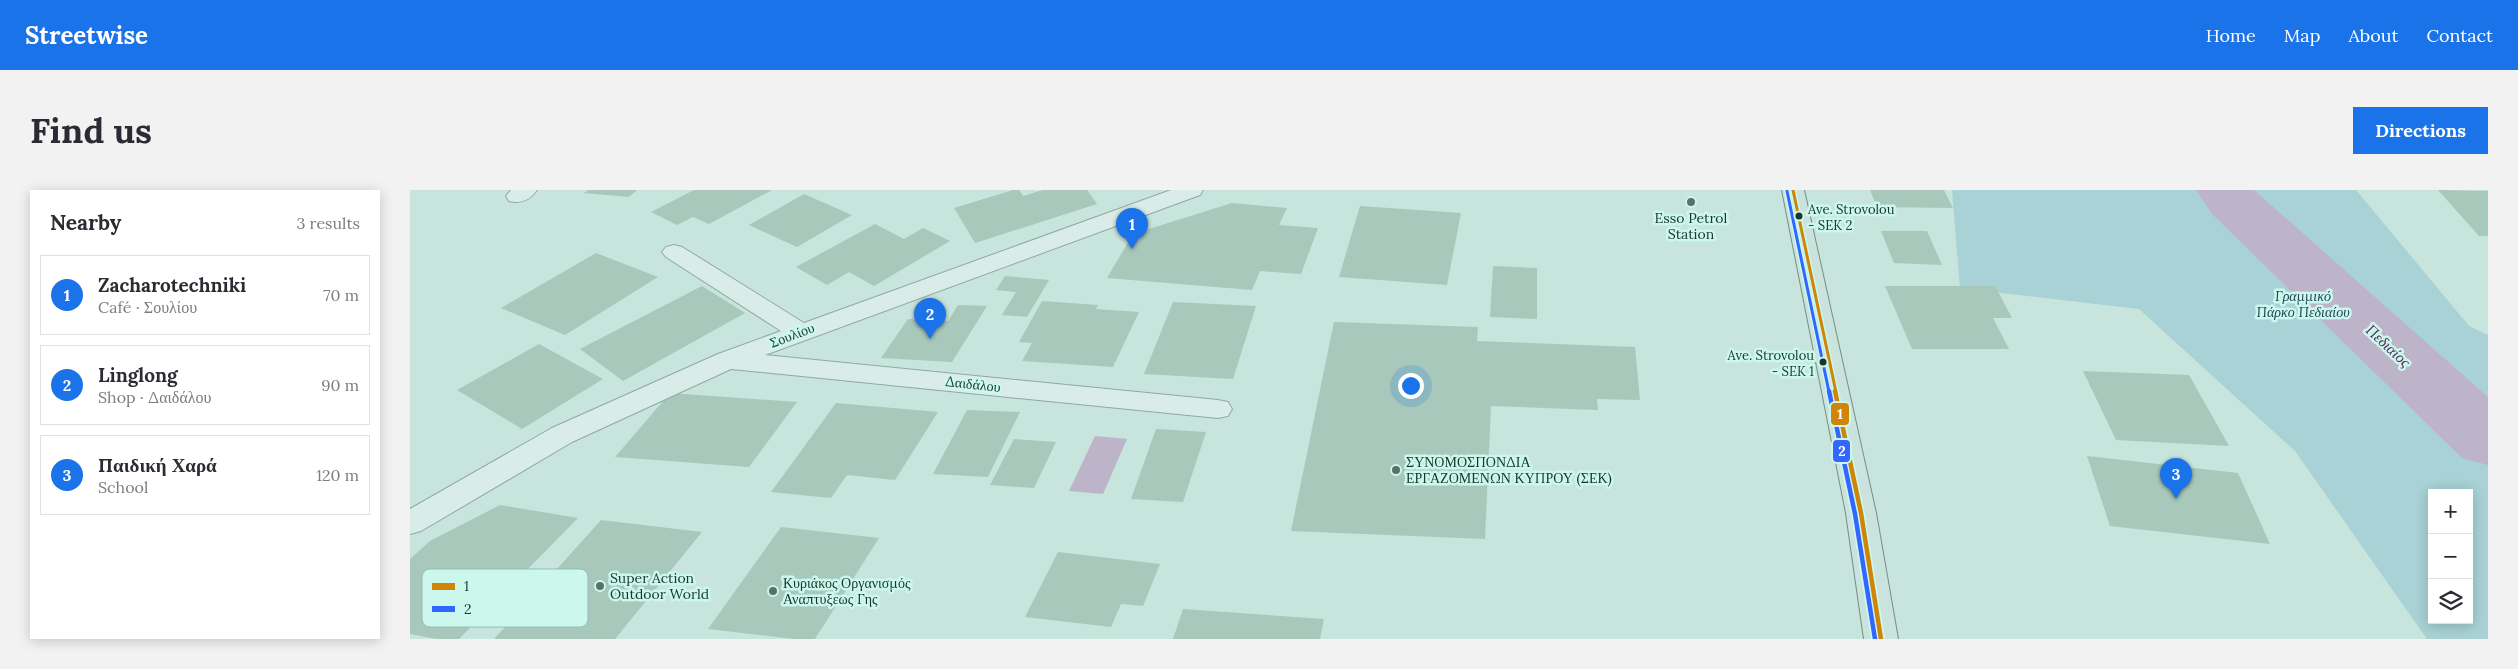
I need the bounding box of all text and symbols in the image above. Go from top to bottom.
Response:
text: Streetwise [25,20,148,51]
text: Home [2206,24,2256,47]
text: Map [2284,24,2320,47]
text: About [2348,24,2398,47]
text: Contact [2426,24,2493,47]
button: Directions [2353,107,2488,154]
text: Find us [30,108,152,153]
marker: Esso Petrol Station [1685,196,1697,208]
place label: Ave. Strovolou - SEK 2 [1807,201,1895,234]
pin: 1 [1116,208,1148,249]
text: Nearby [50,209,121,236]
place label: Esso Petrol Station [1655,209,1728,243]
marker: Ave. Strovolou - SEK 2 [1794,211,1804,221]
text: 3 results [296,213,360,233]
text: Zacharotechniki [98,273,246,297]
text: 1 [64,285,70,305]
text: 70 m [323,285,359,305]
park label: Γραμμικό Πάρκο Πεδιαίου [2256,287,2350,321]
text: Café · Σουλίου [98,297,197,317]
pin: 2 [914,298,946,339]
street label: Σουλίου [767,318,817,352]
water label: Πεδιαίος [2362,320,2415,372]
place label: Ave. Strovolou - SEK 1 [1727,347,1814,380]
marker: Ave. Strovolou - SEK 1 [1818,357,1828,367]
text: Linglong [98,363,178,387]
street label: Δαιδάλου [944,372,1002,396]
your location [1398,373,1424,399]
text: 2 [63,375,71,395]
text: 90 m [321,375,359,395]
text: Shop · Δαιδάλου [98,387,211,407]
line badge: 1 [1830,402,1850,426]
text: 1 [1837,405,1843,423]
line badge: 2 [1832,439,1851,463]
text: 2 [1838,442,1846,460]
text: Παιδική Χαρά [98,453,217,477]
place label: ΣΥΝΟΜΟΣΠΟΝΔΙΑ ΕΡΓΑΖΟΜΕΝΩΝ ΚΥΠΡΟΥ (ΣΕΚ) [1406,453,1612,487]
pin: 3 [2160,458,2192,499]
marker: ΣΥΝΟΜΟΣΠΟΝΔΙΑ ΕΡΓΑΖΟΜΕΝΩΝ ΚΥΠΡΟΥ (ΣΕΚ) [1390,464,1402,476]
text: 3 [63,465,71,485]
text: 120 m [316,465,359,485]
text: School [98,477,148,497]
map controls [2428,489,2473,624]
button: + [2428,489,2473,534]
button: − [2428,534,2473,579]
legend [422,569,588,627]
place label: Super Action Outdoor World [610,569,709,603]
place label: Κυριάκος Οργανισμός Αναπτυξεως Γης [783,574,911,608]
text: 1 [464,577,469,595]
button: layers [2428,579,2473,624]
marker: Super Action Outdoor World [594,580,606,592]
marker: Κυριάκος Οργανισμός Αναπτυξεως Γης [767,585,779,597]
text: 2 [464,600,472,618]

